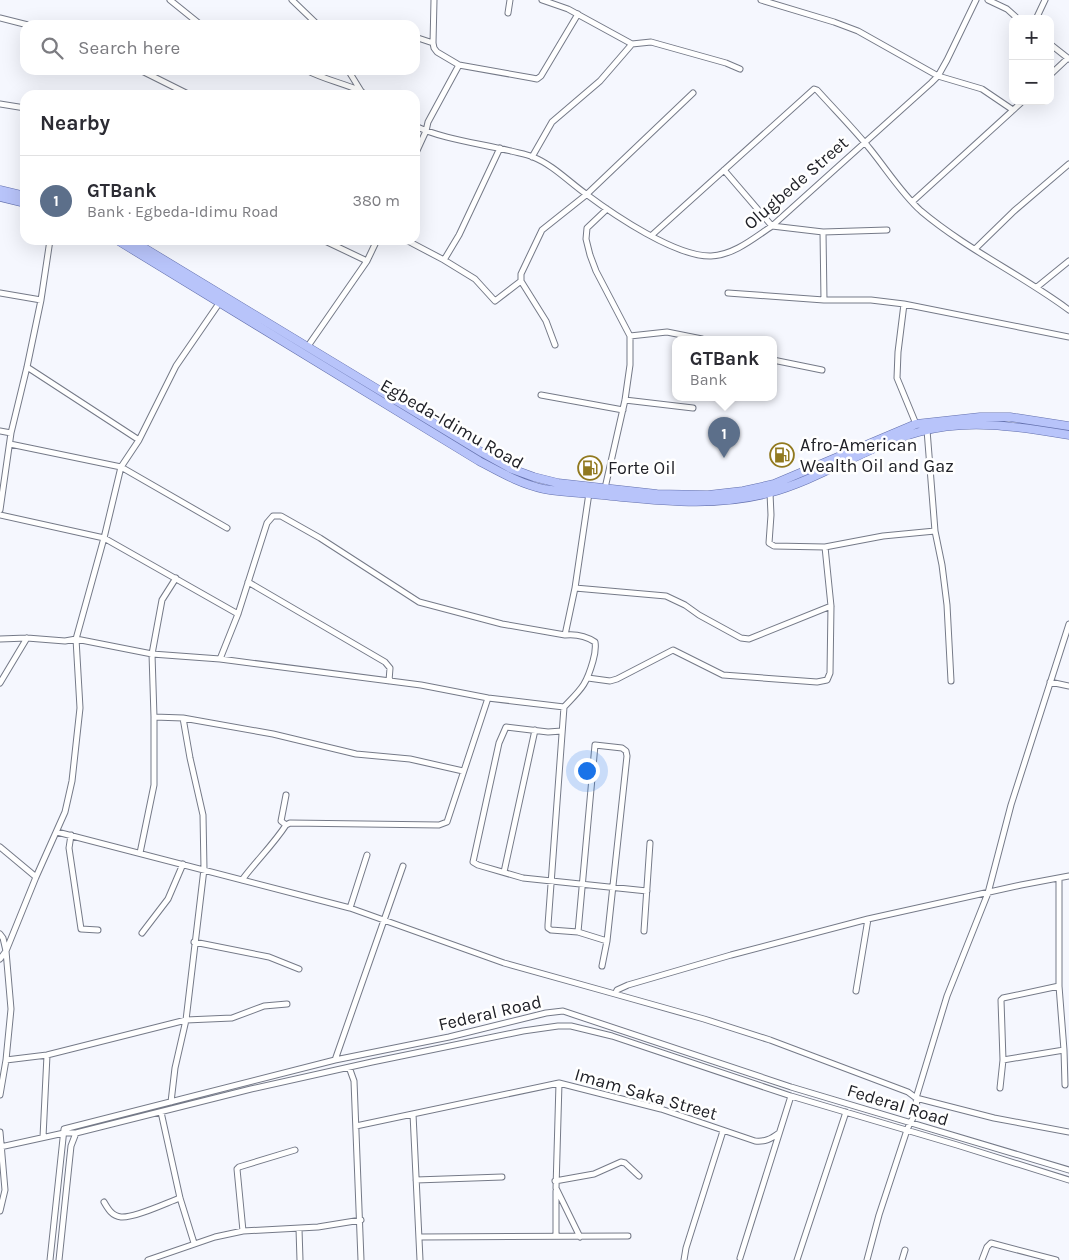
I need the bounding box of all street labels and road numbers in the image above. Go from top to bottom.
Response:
street label: Olugbede Street [739,132,853,234]
street label: Egbeda-Idimu Road [377,374,527,474]
street label: Federal Road [436,990,544,1036]
street label: Imam Saka Street [572,1063,720,1125]
street label: Federal Road [844,1079,952,1131]

